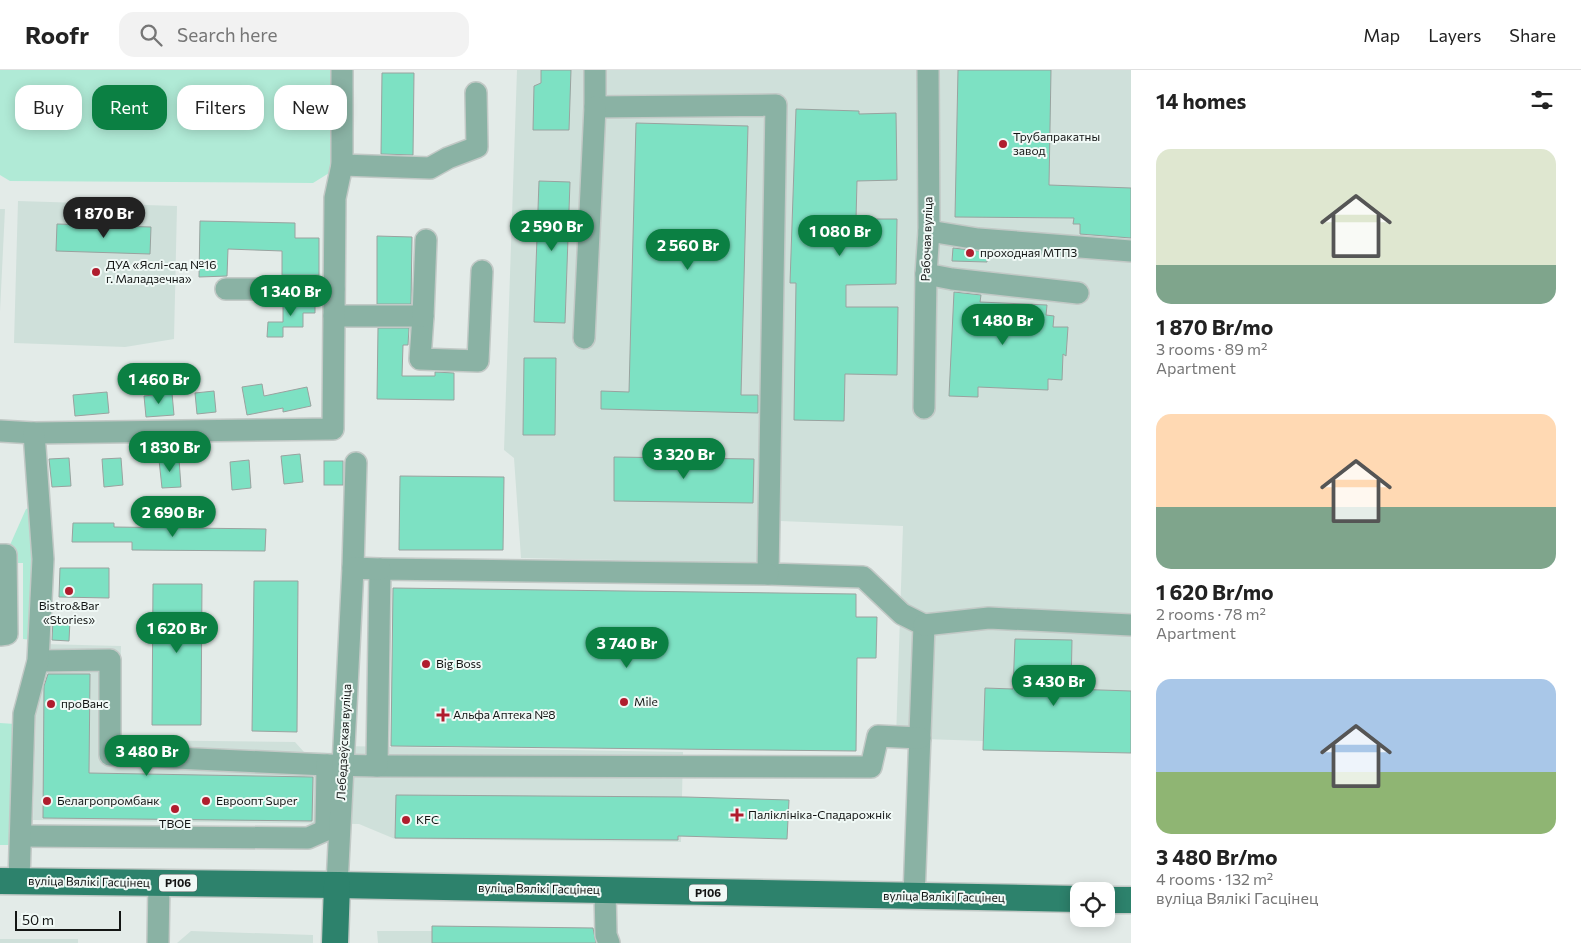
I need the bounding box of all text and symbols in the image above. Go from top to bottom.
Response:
search box [119,12,469,57]
text: Roofr [25,20,89,49]
icon: search [137,21,165,49]
text: Search here [177,23,278,46]
text: Map [1363,24,1400,46]
text: Layers [1428,24,1481,46]
text: Share [1509,24,1556,46]
chip: Buy [15,85,82,130]
chip: Rent [92,85,167,130]
chip: Filters [177,85,264,130]
chip: New [274,85,347,130]
icon: filters [1528,86,1556,114]
text: 14 homes [1156,88,1246,113]
place label: Трубапракатны завод [1013,129,1100,157]
marker: Трубапракатны завод [997,138,1009,150]
icon: home [1311,181,1401,271]
pin: 1 870 Br [52,196,156,239]
street label: Рабочая вуліца [918,196,934,282]
text: 1 870 Br [74,203,134,222]
pin: 2 590 Br [500,210,604,252]
pin: 1 080 Br [788,214,892,257]
text: 2 590 Br [521,216,583,235]
text: 1 080 Br [809,221,871,240]
pin: 2 560 Br [636,228,740,271]
text: 2 560 Br [657,235,719,254]
place label: проходная МТПЗ [980,245,1077,259]
marker: проходная МТПЗ [964,247,976,259]
place label: ДУА «Яслі-сад №16 г. Маладзечна» [106,257,216,285]
marker: ДУА «Яслі-сад №16 г. Маладзечна» [90,266,102,278]
pin: 1 340 Br [239,274,343,317]
text: 1 340 Br [261,281,321,300]
pin: 1 480 Br [951,304,1055,346]
text: 1 480 Br [973,310,1033,329]
text: 1 870 Br/mo [1156,314,1273,339]
text: 3 rooms · 89 m² [1156,339,1267,358]
text: Apartment [1156,358,1236,377]
pin: 1 460 Br [107,362,211,405]
text: 1 460 Br [129,369,189,388]
pin: 1 830 Br [118,430,222,473]
text: 1 830 Br [140,437,200,456]
pin: 3 320 Br [632,438,736,480]
text: 3 320 Br [653,444,715,463]
icon: home [1311,446,1401,536]
pin: 2 690 Br [121,496,225,538]
text: 2 690 Br [142,502,204,521]
text: 1 620 Br/mo [1156,579,1274,604]
marker: Bistro&Bar «Stories» [63,585,75,597]
place label: Bistro&Bar «Stories» [39,598,99,626]
text: 2 rooms · 78 m² [1156,604,1266,623]
pin: 1 620 Br [125,612,229,654]
text: 1 620 Br [147,618,207,637]
text: Apartment [1156,623,1236,642]
pin: 3 740 Br [575,626,679,669]
text: 3 740 Br [597,633,657,652]
place label: Big Boss [436,656,481,670]
marker: Big Boss [420,658,432,670]
pin: 3 430 Br [1002,664,1106,707]
text: 3 430 Br [1023,671,1085,690]
street label: Лебедзеўская вуліца [333,683,353,800]
place label: Mile [634,694,658,708]
place label: проВанс [61,696,109,710]
marker: Mile [618,696,630,708]
marker: проВанс [45,698,57,710]
place label: Альфа Аптека №8 [453,707,556,721]
marker: Альфа Аптека №8 [437,709,449,721]
icon: home [1311,711,1401,801]
pin: 3 480 Br [95,734,199,777]
text: 3 480 Br [116,741,178,760]
place label: Белагропромбанк [57,793,160,807]
place label: Евроопт Super [216,793,298,807]
marker: Белагропромбанк [41,795,53,807]
marker: Евроопт Super [200,795,212,807]
marker: ТВОЕ [169,803,181,815]
place label: Паліклініка-Спадарожнік [748,807,892,821]
marker: Паліклініка-Спадарожнік [730,808,744,822]
place label: KFC [416,812,439,826]
marker: KFC [400,814,412,826]
place label: ТВОЕ [159,816,191,830]
text: 3 480 Br/mo [1156,844,1278,869]
text: 4 rooms · 132 m² [1156,869,1273,888]
street label: вуліца Вялікі Гасцінец [28,873,150,889]
road number: Р106 [159,874,197,891]
street label: вуліца Вялікі Гасцінец [478,880,600,896]
map controls [1070,882,1115,927]
button: locate [1070,882,1115,927]
road number: Р106 [689,884,727,901]
street label: вуліца Вялікі Гасцінец [883,888,1005,904]
text: вуліца Вялікі Гасцінец [1156,888,1318,907]
scale bar [15,908,121,931]
text: 50 m [22,911,54,928]

